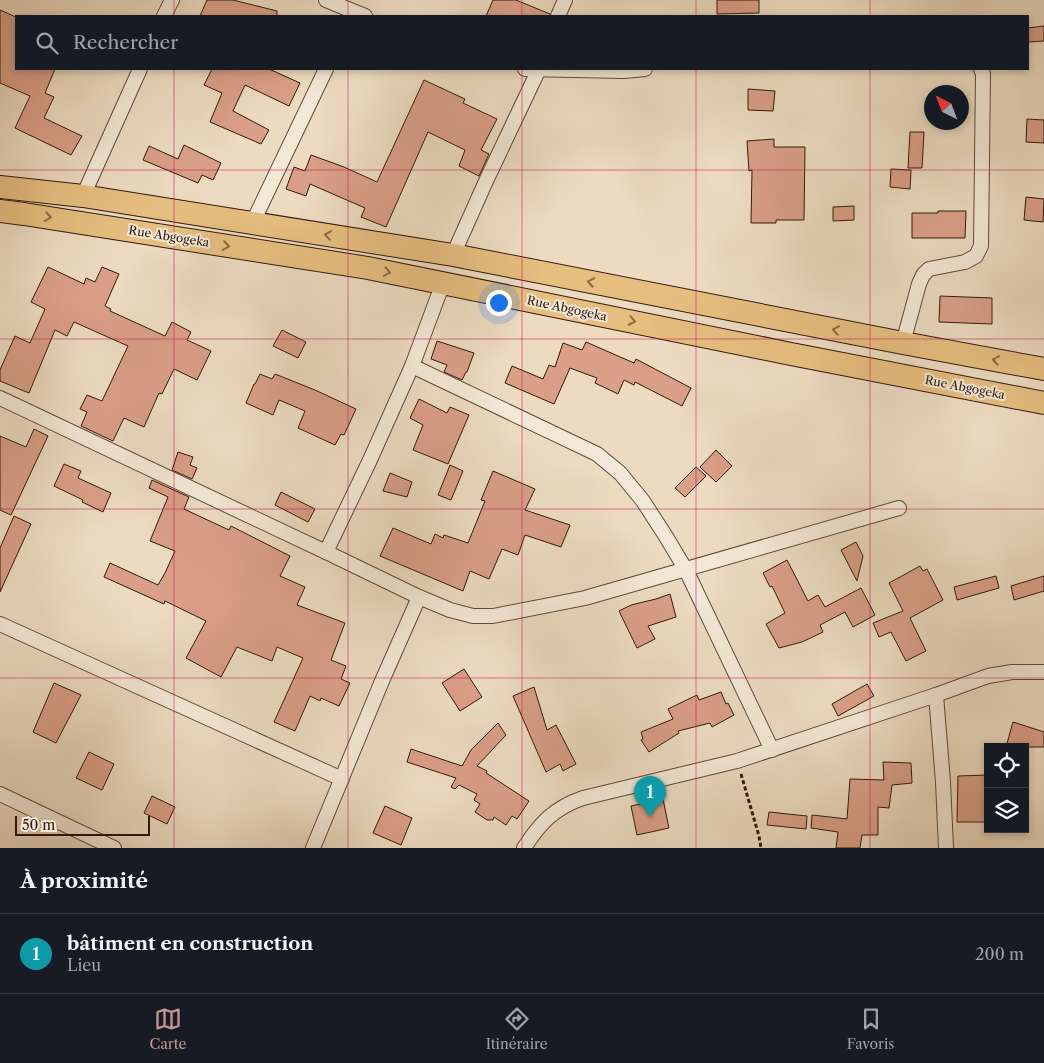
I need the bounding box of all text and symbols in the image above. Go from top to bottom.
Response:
search box [15,15,1029,70]
icon: search [33,29,61,57]
text: Rechercher [73,31,178,54]
north arrow [924,85,969,130]
one-way arrow [44,212,53,222]
street label: Rue Abgogeka [128,222,211,250]
one-way arrow [323,230,331,241]
one-way arrow [222,240,230,250]
one-way arrow [382,266,391,276]
one-way arrow [586,278,595,288]
your location [486,290,512,316]
street label: Rue Abgogeka [526,292,609,324]
one-way arrow [627,315,636,326]
one-way arrow [832,325,841,336]
one-way arrow [992,355,1000,365]
street label: Rue Abgogeka [924,372,1007,402]
map controls [984,743,1029,833]
button: locate [984,743,1029,788]
pin: 1 [634,776,666,817]
button: layers [984,788,1029,833]
scale bar [15,813,150,836]
text: 50 m [22,816,55,834]
text: À proximité [20,868,148,893]
text: bâtiment en construction [67,932,313,955]
text: 1 [32,944,40,964]
text: 200 m [975,944,1024,964]
text: Lieu [67,955,101,975]
tab: Carte [150,1005,186,1053]
tab: Itinéraire [486,1005,548,1053]
tab: Favoris [847,1005,894,1053]

